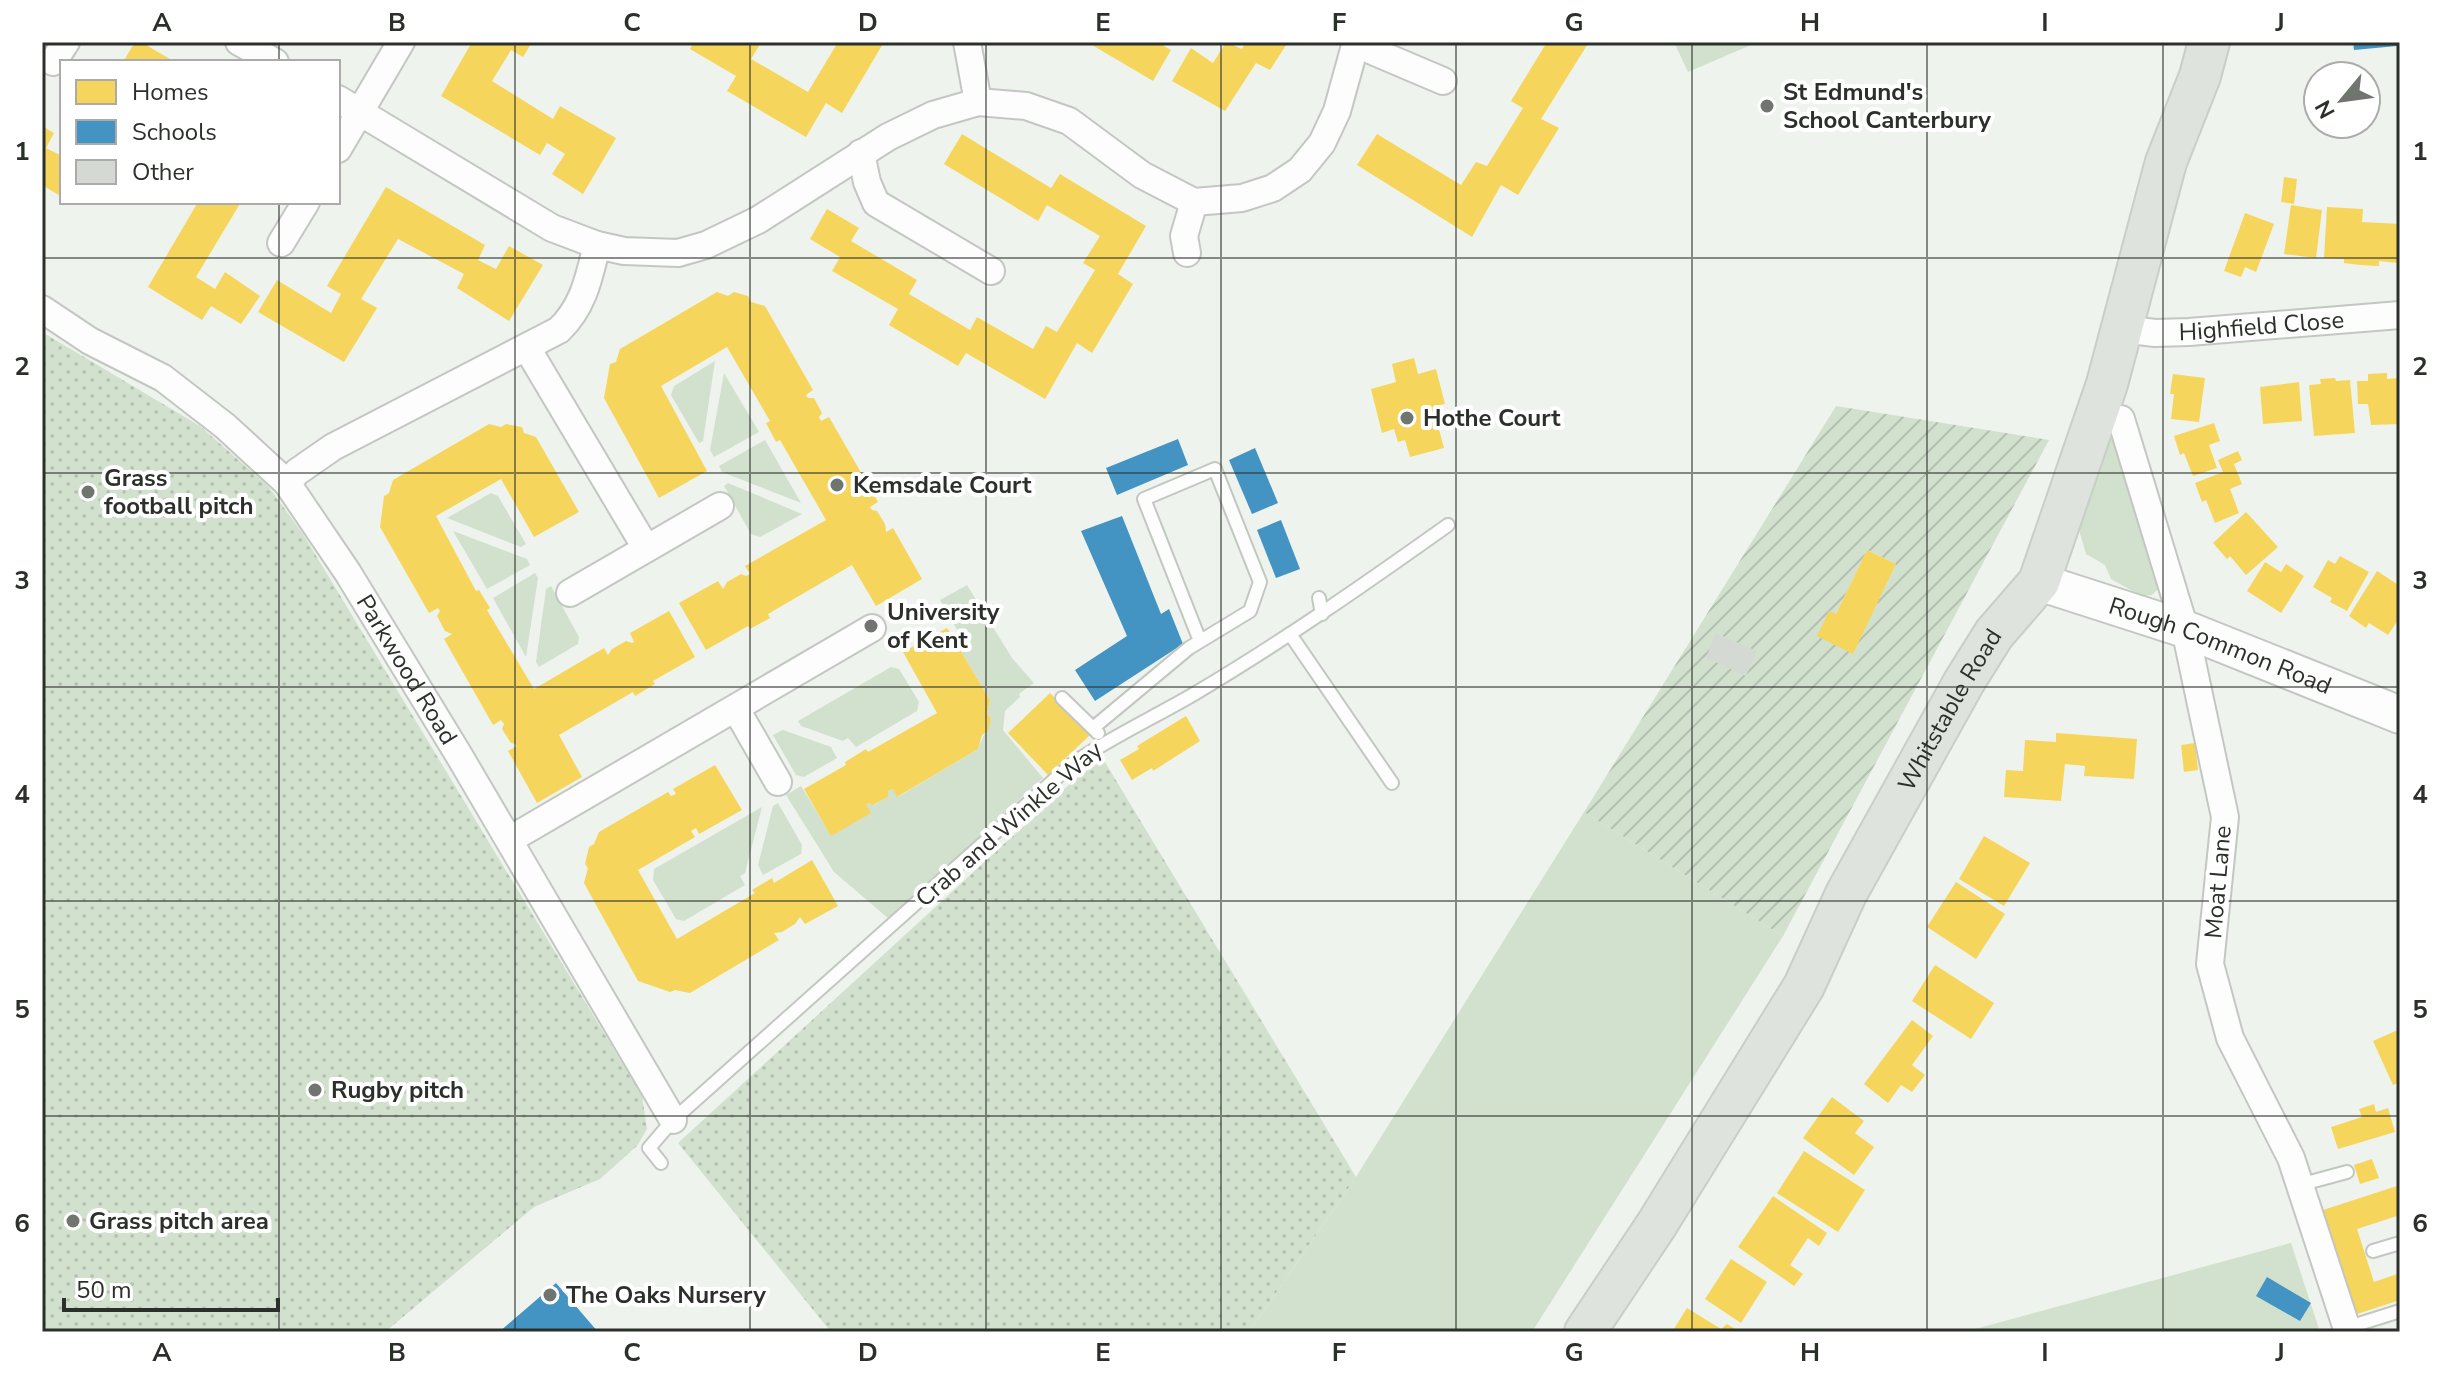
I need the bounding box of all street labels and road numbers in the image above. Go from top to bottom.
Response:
street label: Highfield Close [2178,304,2345,348]
street label: Parkwood Road [349,589,465,751]
street label: Rough Common Road [2105,590,2336,702]
street label: Whitstable Road [1890,623,2009,797]
street label: Crab and Winkle Way [909,734,1110,914]
street label: Moat Lane [2197,824,2239,940]

